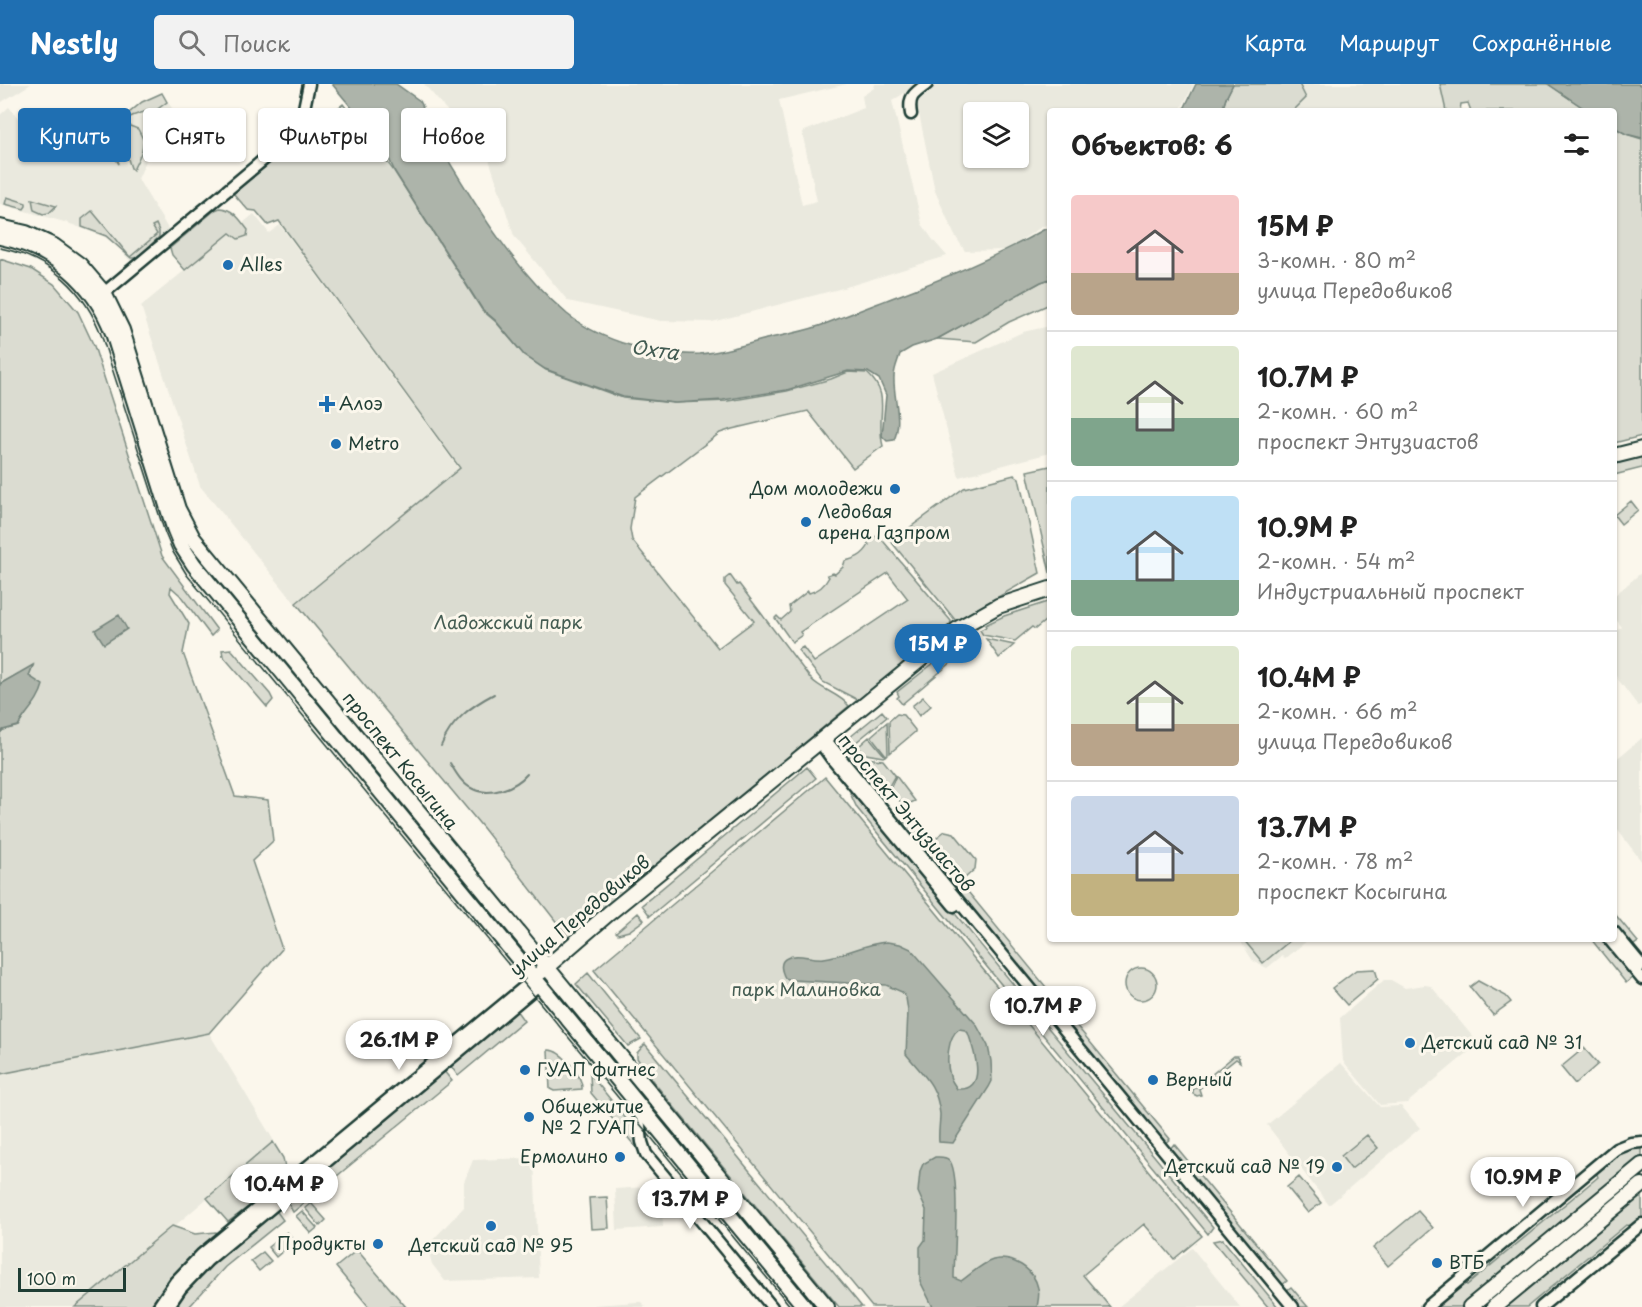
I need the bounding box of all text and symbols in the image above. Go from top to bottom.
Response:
search box [154,15,574,69]
text: Nestly [30,21,118,64]
icon: search [175,26,208,59]
text: Поиск [223,26,290,59]
text: Карта [1245,26,1306,58]
text: Маршрут [1339,26,1439,58]
text: Сохранённые [1472,26,1612,58]
map controls [963,102,1029,168]
button: layers [963,102,1029,168]
chip: Купить [18,108,131,162]
chip: Снять [143,108,246,162]
chip: Фильтры [258,108,389,162]
chip: Новое [401,108,506,162]
text: Объектов: 6 [1071,125,1233,164]
icon: filters [1560,128,1593,161]
text: 15M ₽ [1257,206,1334,245]
icon: home [1119,219,1191,291]
text: 3-комн. · 80 m² [1257,245,1416,275]
place label: Alles [240,250,282,277]
marker: Alles [221,258,235,272]
text: улица Передовиков [1257,275,1453,305]
water label: Охта [629,331,682,367]
text: 10.7M ₽ [1257,357,1358,396]
icon: home [1119,370,1191,442]
place label: Алоэ [339,389,383,416]
text: 2-комн. · 60 m² [1257,396,1418,426]
marker: Алоэ [320,397,334,411]
text: проспект Энтузиастов [1257,426,1479,456]
place label: Metro [348,429,399,456]
marker: Metro [329,437,343,451]
place label: Дом молодежи [749,474,883,501]
marker: Дом молодежи [888,482,902,496]
place label: Ледовая арена Газпром [818,497,950,545]
text: 10.9M ₽ [1257,507,1358,546]
marker: Ледовая арена Газпром [799,515,813,529]
icon: home [1119,520,1191,592]
text: 2-комн. · 54 m² [1257,546,1415,576]
text: Индустриальный проспект [1257,576,1524,606]
park label: Ладожский парк [434,608,583,635]
pin: 15M ₽ [896,624,980,675]
text: 15M ₽ [909,628,967,658]
text: 10.4M ₽ [1257,657,1361,696]
icon: home [1119,670,1191,742]
street label: проспект Косыгина [337,685,466,836]
text: 2-комн. · 66 m² [1257,696,1418,726]
text: улица Передовиков [1257,726,1453,756]
street label: проспект Энтузиастов [833,727,982,897]
text: 13.7M ₽ [1257,807,1357,846]
icon: home [1119,820,1191,892]
text: 2-комн. · 78 m² [1257,846,1413,876]
street label: улица Передовиков [503,848,655,982]
text: проспект Косыгина [1257,876,1447,906]
park label: парк Малиновка [731,975,882,1002]
pin: 10.7M ₽ [988,986,1098,1037]
text: 10.7M ₽ [1004,990,1082,1020]
pin: 26.1M ₽ [344,1020,454,1071]
text: 26.1M ₽ [359,1024,439,1054]
place label: Детский сад № 31 [1421,1028,1582,1055]
marker: Детский сад № 31 [1403,1036,1417,1050]
place label: ГУАП фитнес [537,1055,656,1082]
marker: ГУАП фитнес [518,1063,532,1077]
place label: Верный [1165,1065,1232,1092]
marker: Верный [1146,1073,1160,1087]
place label: Общежитие № 2 ГУАП [541,1092,644,1140]
marker: Общежитие № 2 ГУАП [522,1110,536,1124]
place label: Ермолино [520,1142,608,1169]
marker: Ермолино [613,1150,627,1164]
place label: Детский сад № 19 [1163,1152,1325,1179]
pin: 10.9M ₽ [1468,1157,1578,1208]
marker: Детский сад № 19 [1330,1160,1344,1174]
text: 10.9M ₽ [1484,1161,1562,1191]
pin: 10.4M ₽ [229,1164,339,1215]
text: 10.4M ₽ [244,1168,324,1198]
pin: 13.7M ₽ [635,1179,745,1230]
text: 13.7M ₽ [652,1183,729,1213]
marker: Детский сад № 95 [484,1219,498,1233]
place label: Продукты [277,1229,366,1256]
place label: Детский сад № 95 [408,1231,573,1258]
marker: Продукты [371,1237,385,1251]
place label: ВТБ [1449,1248,1484,1275]
marker: ВТБ [1430,1256,1444,1270]
scale bar [18,1265,126,1292]
text: 100 m [27,1266,76,1290]

